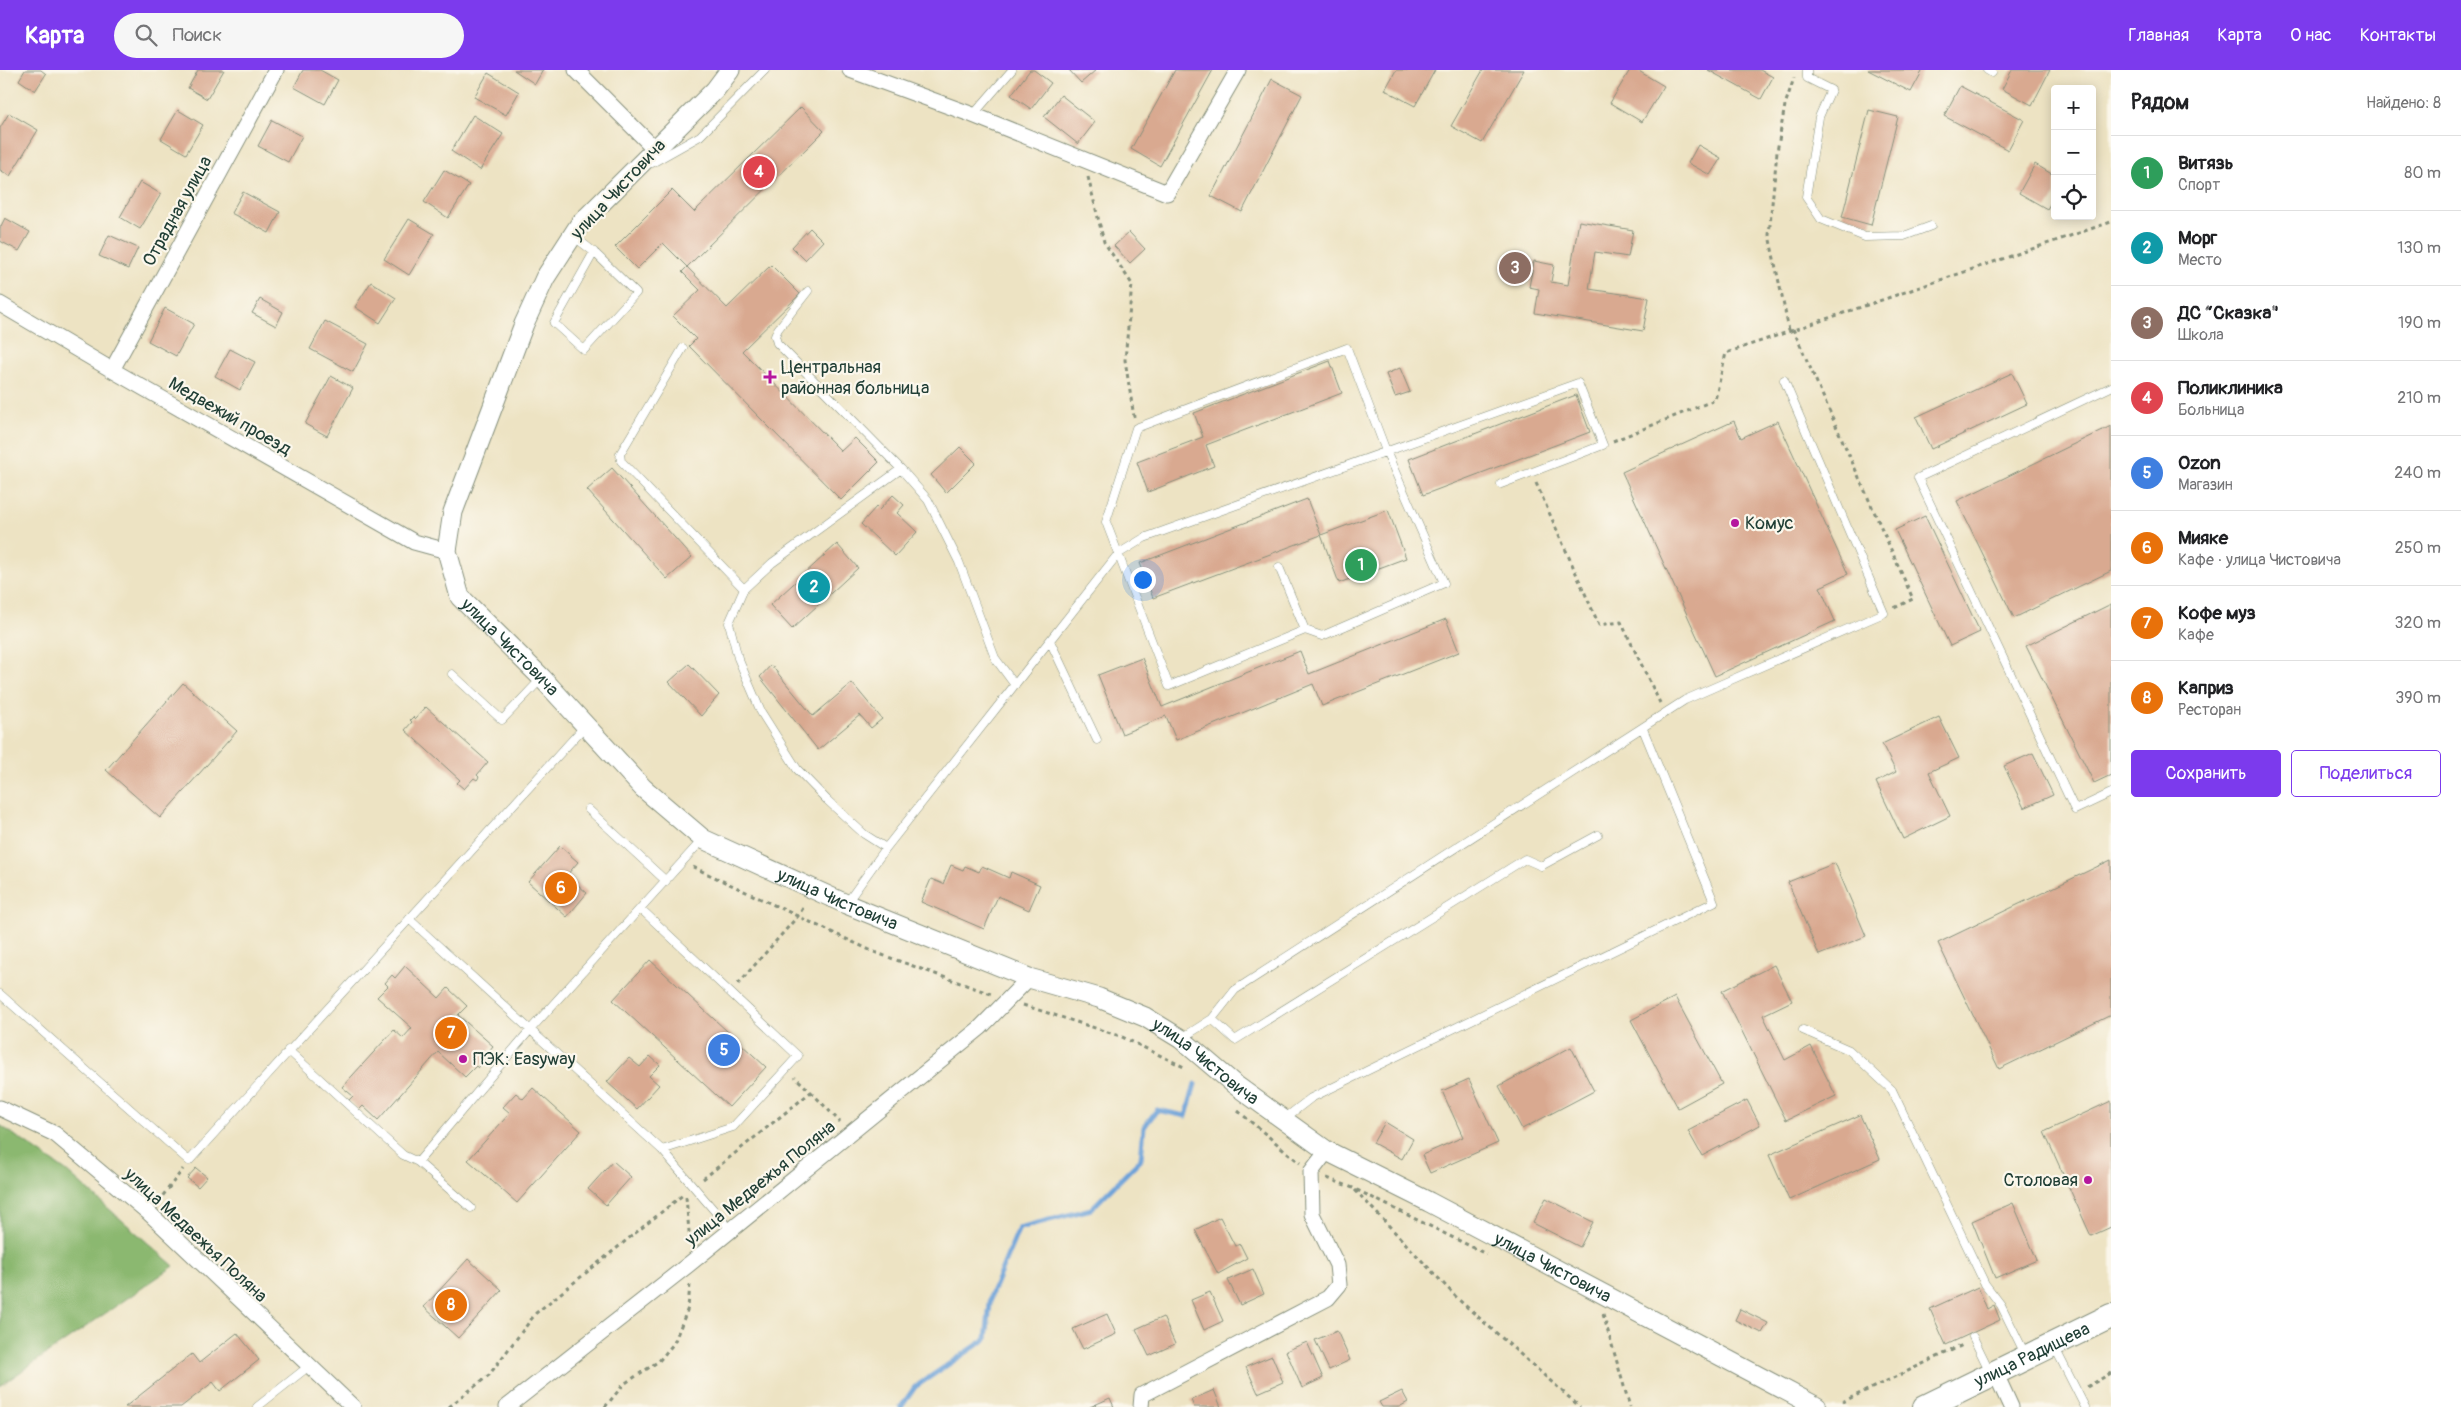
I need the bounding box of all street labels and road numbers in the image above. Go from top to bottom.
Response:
street label: улица Чистовича [565,134,671,245]
street label: Отрадная улица [138,152,217,270]
street label: Медвежий проезд [164,372,295,461]
street label: улица Чистовича [455,593,564,701]
street label: улица Чистовича [772,863,901,936]
street label: улица Чистовича [1147,1013,1263,1110]
street label: улица Медвежья Поляна [680,1116,840,1252]
street label: улица Медвежья Поляна [119,1163,272,1308]
street label: улица Чистовича [1489,1227,1615,1308]
street label: улица Радищева [1970,1317,2094,1394]

